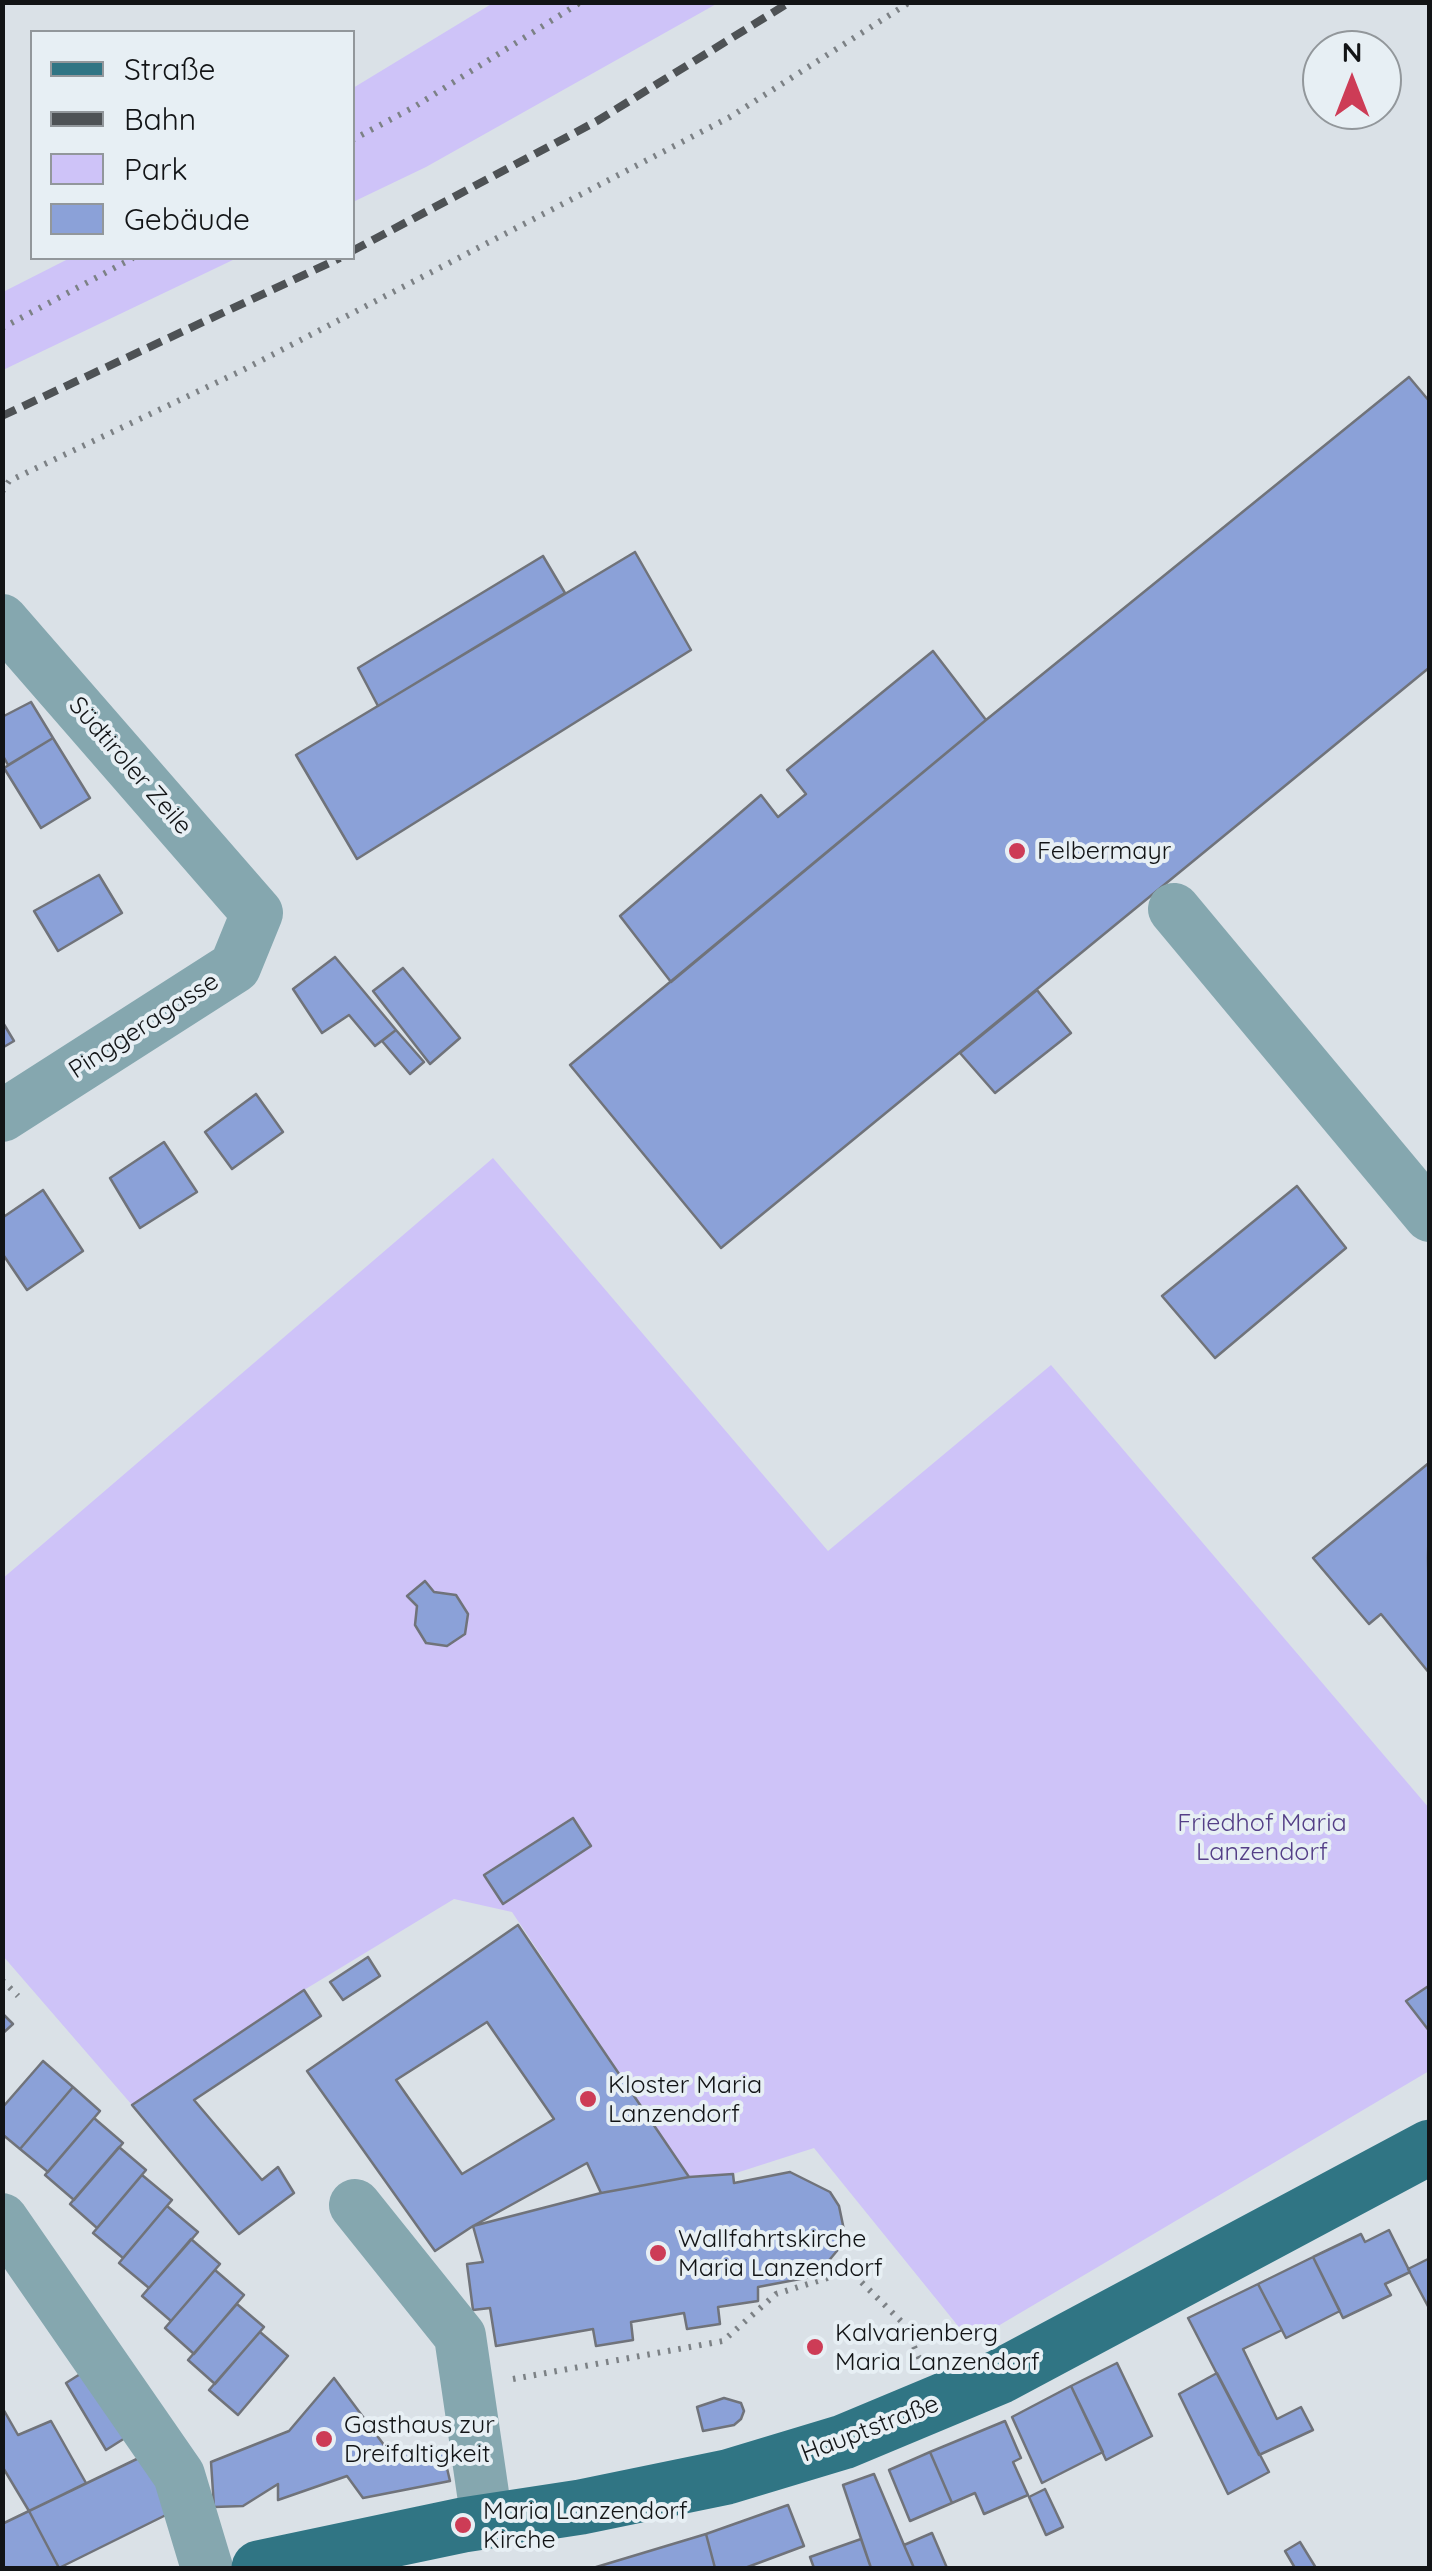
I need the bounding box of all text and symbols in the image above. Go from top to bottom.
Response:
legend [30,30,355,260]
north arrow [1302,30,1402,130]
text: N [1342,34,1362,69]
text: Straße [124,50,216,88]
text: Bahn [124,100,196,138]
text: Park [124,150,188,188]
text: Gebäude [124,200,250,238]
street label: Südtiroler Zeile [62,691,198,841]
place label: Felbermayr [1037,836,1171,866]
marker: Felbermayr [1006,840,1028,862]
street label: Pinggeragasse [64,967,224,1085]
park label: Friedhof Maria Lanzendorf [1177,1808,1347,1867]
place label: Kloster Maria Lanzendorf [608,2070,762,2129]
marker: Kloster Maria Lanzendorf [577,2088,599,2110]
place label: Wallfahrtskirche Maria Lanzendorf [678,2224,883,2283]
marker: Wallfahrtskirche Maria Lanzendorf [647,2242,669,2264]
place label: Kalvarienberg Maria Lanzendorf [835,2318,1040,2377]
marker: Kalvarienberg Maria Lanzendorf [804,2336,826,2358]
street label: Hauptstraße [797,2389,943,2469]
place label: Gasthaus zur Dreifaltigkeit [344,2410,495,2469]
marker: Gasthaus zur Dreifaltigkeit [313,2428,335,2450]
place label: Maria Lanzendorf Kirche [483,2496,688,2555]
marker: Maria Lanzendorf Kirche [452,2514,474,2536]

